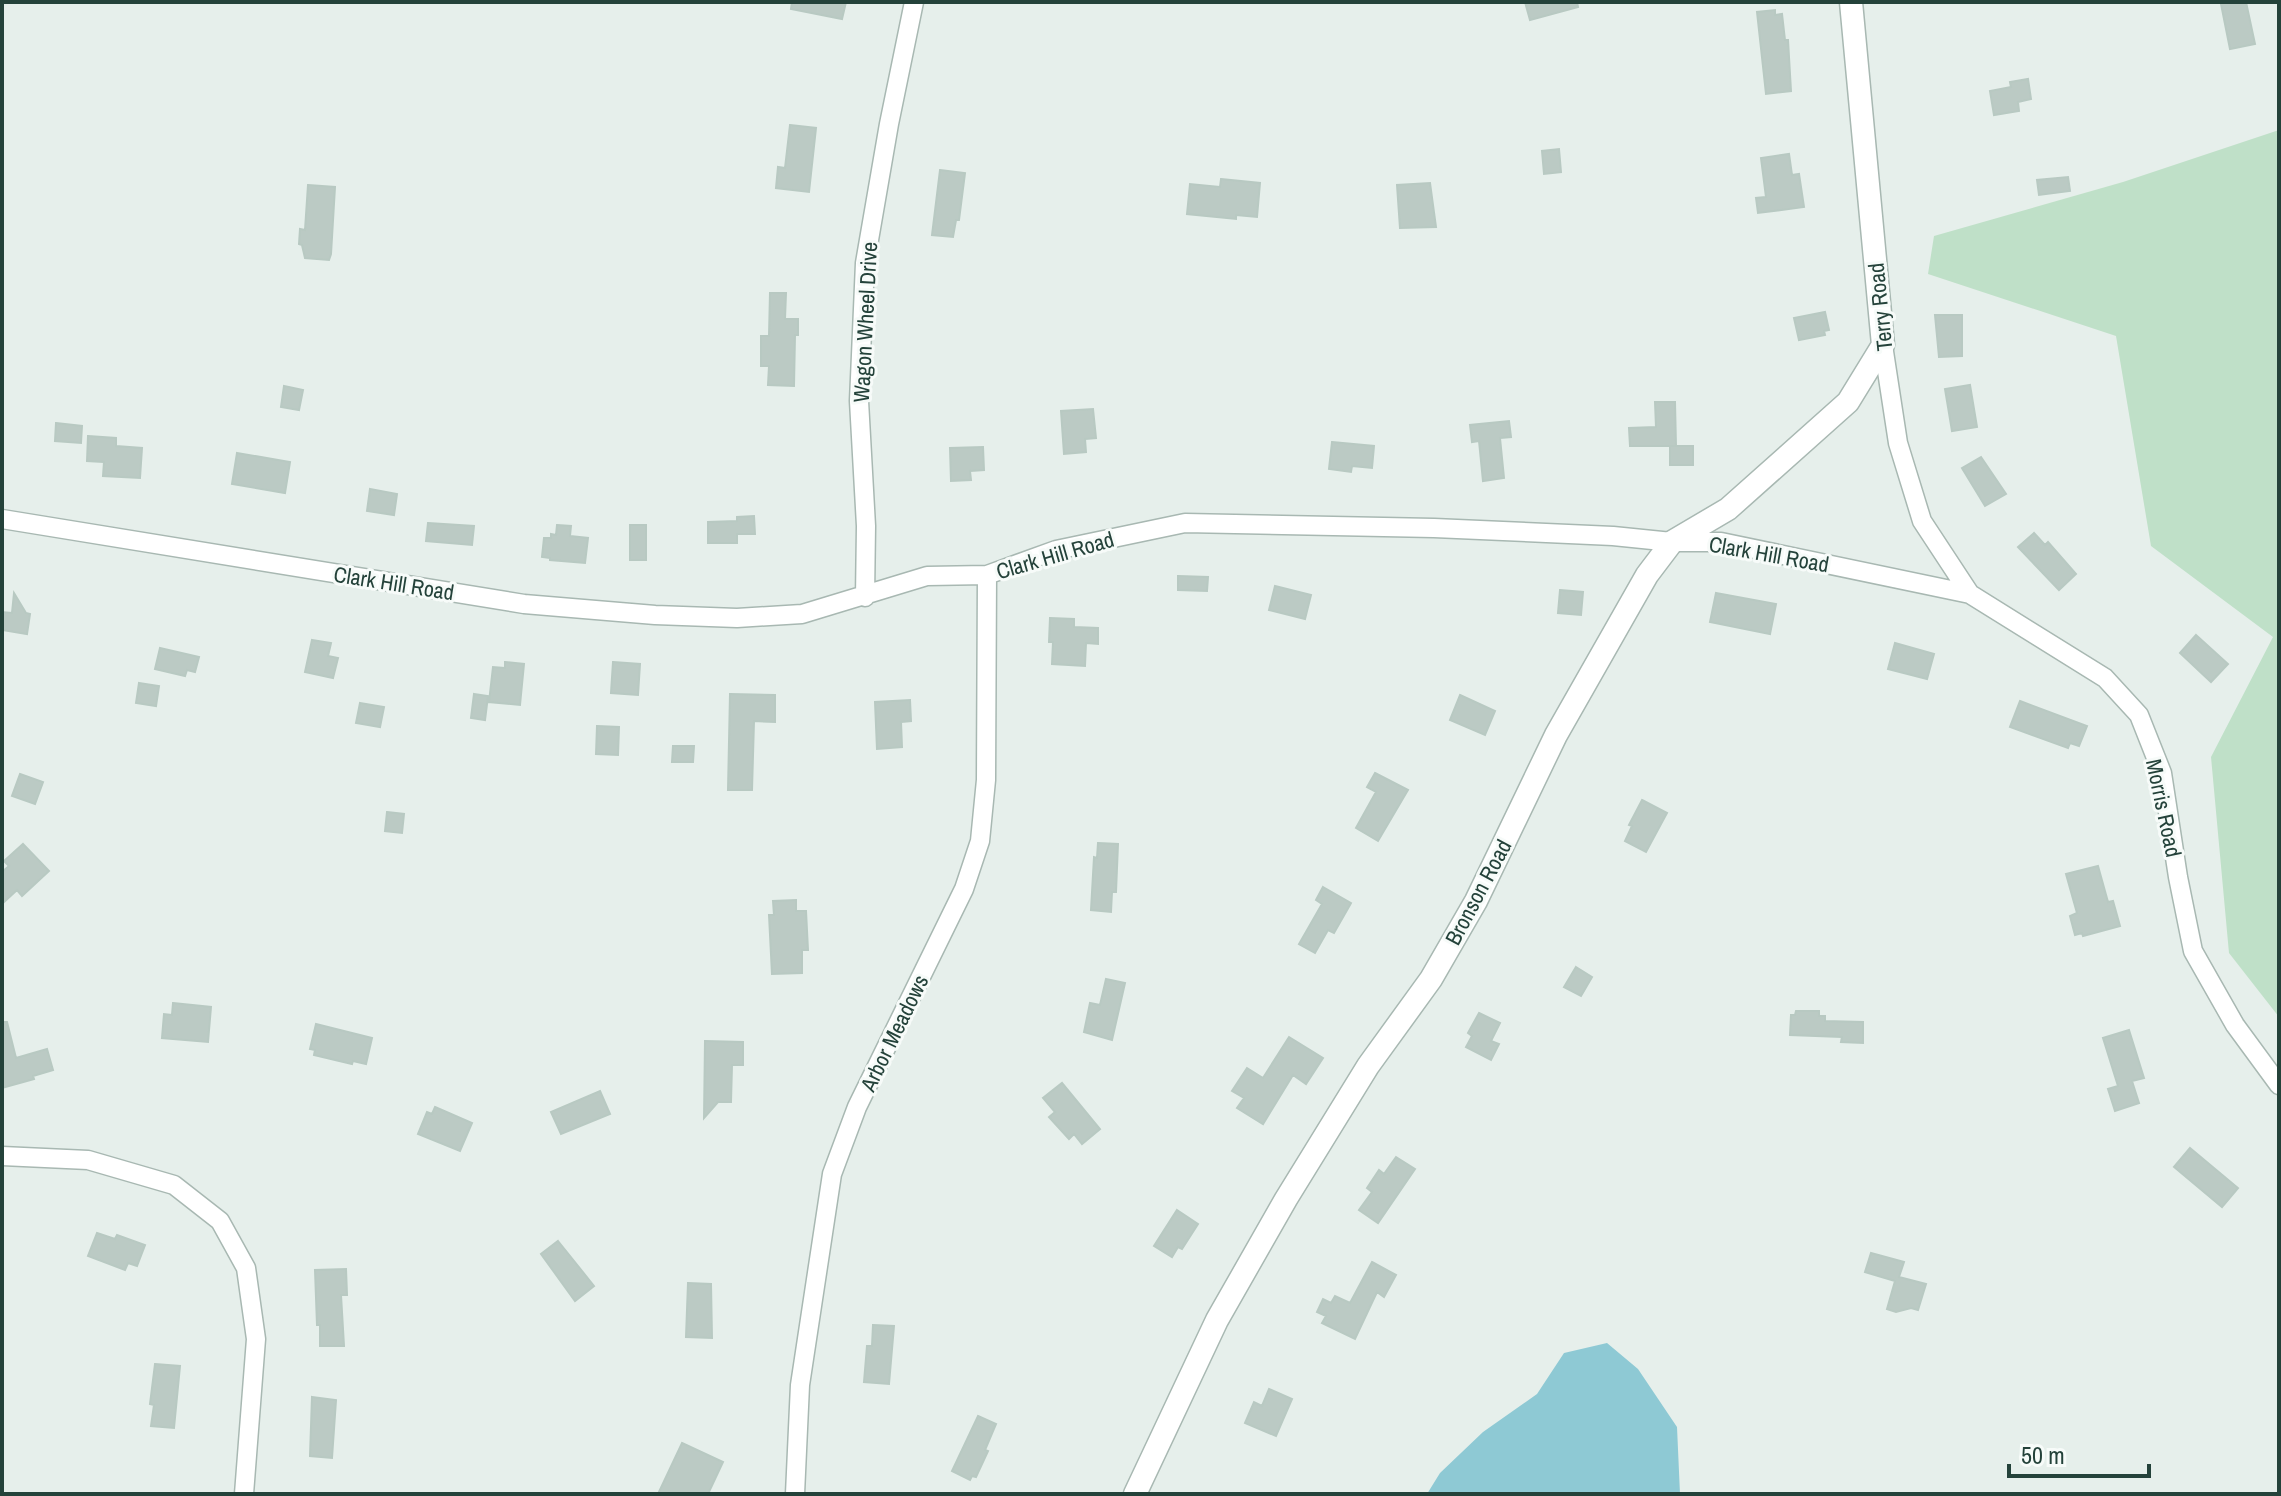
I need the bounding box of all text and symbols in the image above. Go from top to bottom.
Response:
street label: Wagon Wheel Drive [846,241,884,403]
street label: Terry Road [1860,262,1900,352]
street label: Clark Hill Road [993,524,1117,586]
street label: Clark Hill Road [1707,529,1831,579]
street label: Clark Hill Road [332,559,456,607]
street label: Morris Road [2139,756,2189,860]
street label: Bronson Road [1438,834,1518,950]
street label: Arbor Meadows [852,970,935,1097]
scale bar [2009,1428,2149,1478]
text: 50 m [2021,1439,2065,1471]

